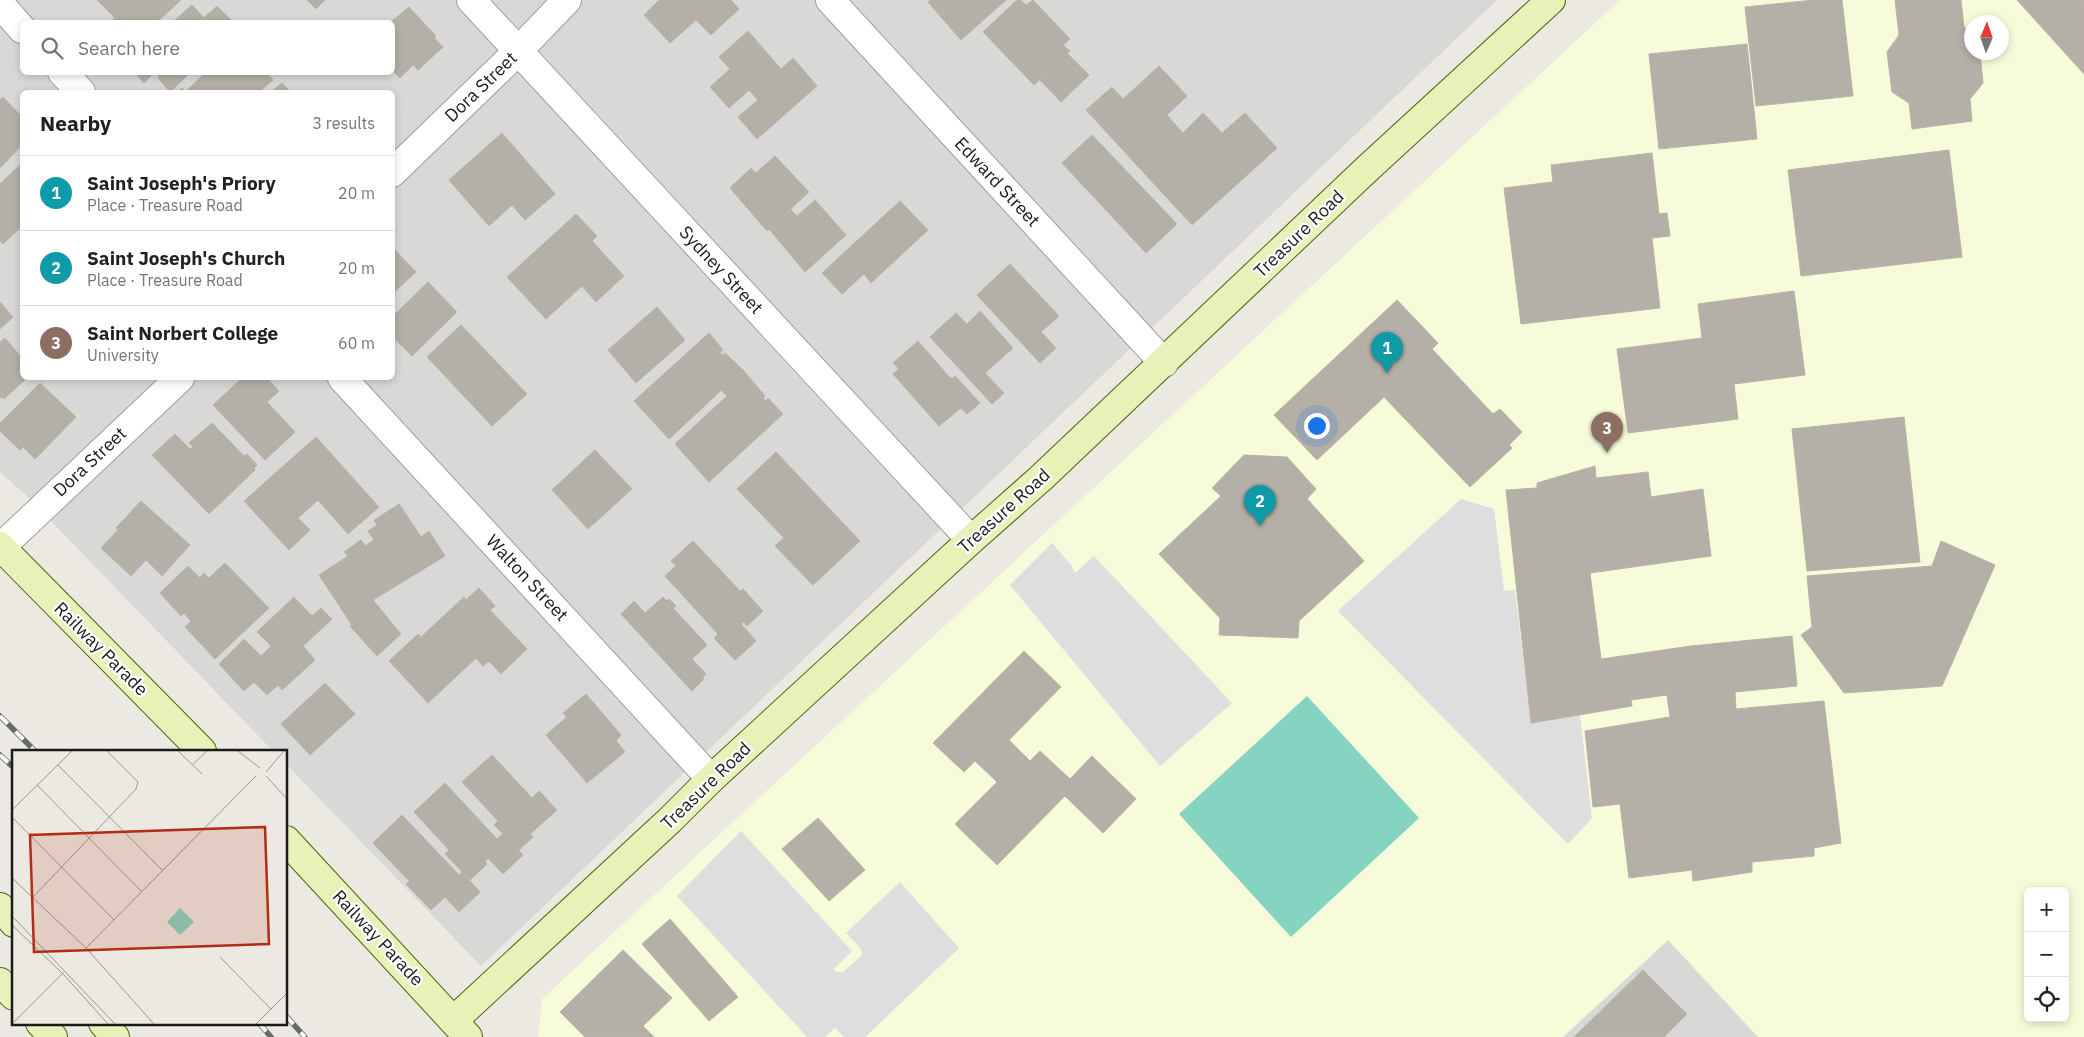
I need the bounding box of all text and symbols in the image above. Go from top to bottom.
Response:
north arrow [1964,15,2009,60]
search box [20,20,395,75]
icon: search [38,34,66,62]
text: Search here [78,36,180,60]
street label: Dora Street [440,46,522,127]
text: Nearby [40,109,111,137]
text: 3 results [312,113,375,133]
street label: Edward Street [950,132,1045,231]
text: Saint Joseph's Priory [87,171,276,195]
text: 1 [51,183,61,203]
text: 20 m [338,183,375,203]
street label: Treasure Road [1249,185,1349,282]
text: Place · Treasure Road [87,195,243,215]
street label: Sydney Street [675,221,768,319]
text: Saint Joseph's Church [87,246,285,270]
text: 2 [51,258,61,278]
text: 20 m [338,258,375,278]
text: Place · Treasure Road [87,270,243,290]
text: Saint Norbert College [87,321,278,345]
pin: 1 [1371,332,1403,373]
text: 3 [51,333,61,353]
text: 60 m [338,333,375,353]
text: University [87,345,159,365]
pin: 3 [1591,412,1623,453]
your location [1304,413,1330,439]
street label: Dora Street [48,422,131,501]
street label: Treasure Road [953,463,1055,558]
pin: 2 [1244,485,1276,526]
street label: Walton Street [481,529,573,626]
street label: Railway Parade [50,597,153,701]
street label: Treasure Road [656,737,756,834]
inset map [12,750,288,1024]
street label: Railway Parade [328,885,429,991]
map controls [2024,887,2069,1022]
button: + [2024,887,2069,932]
button: − [2024,932,2069,977]
button: locate [2024,977,2069,1022]

